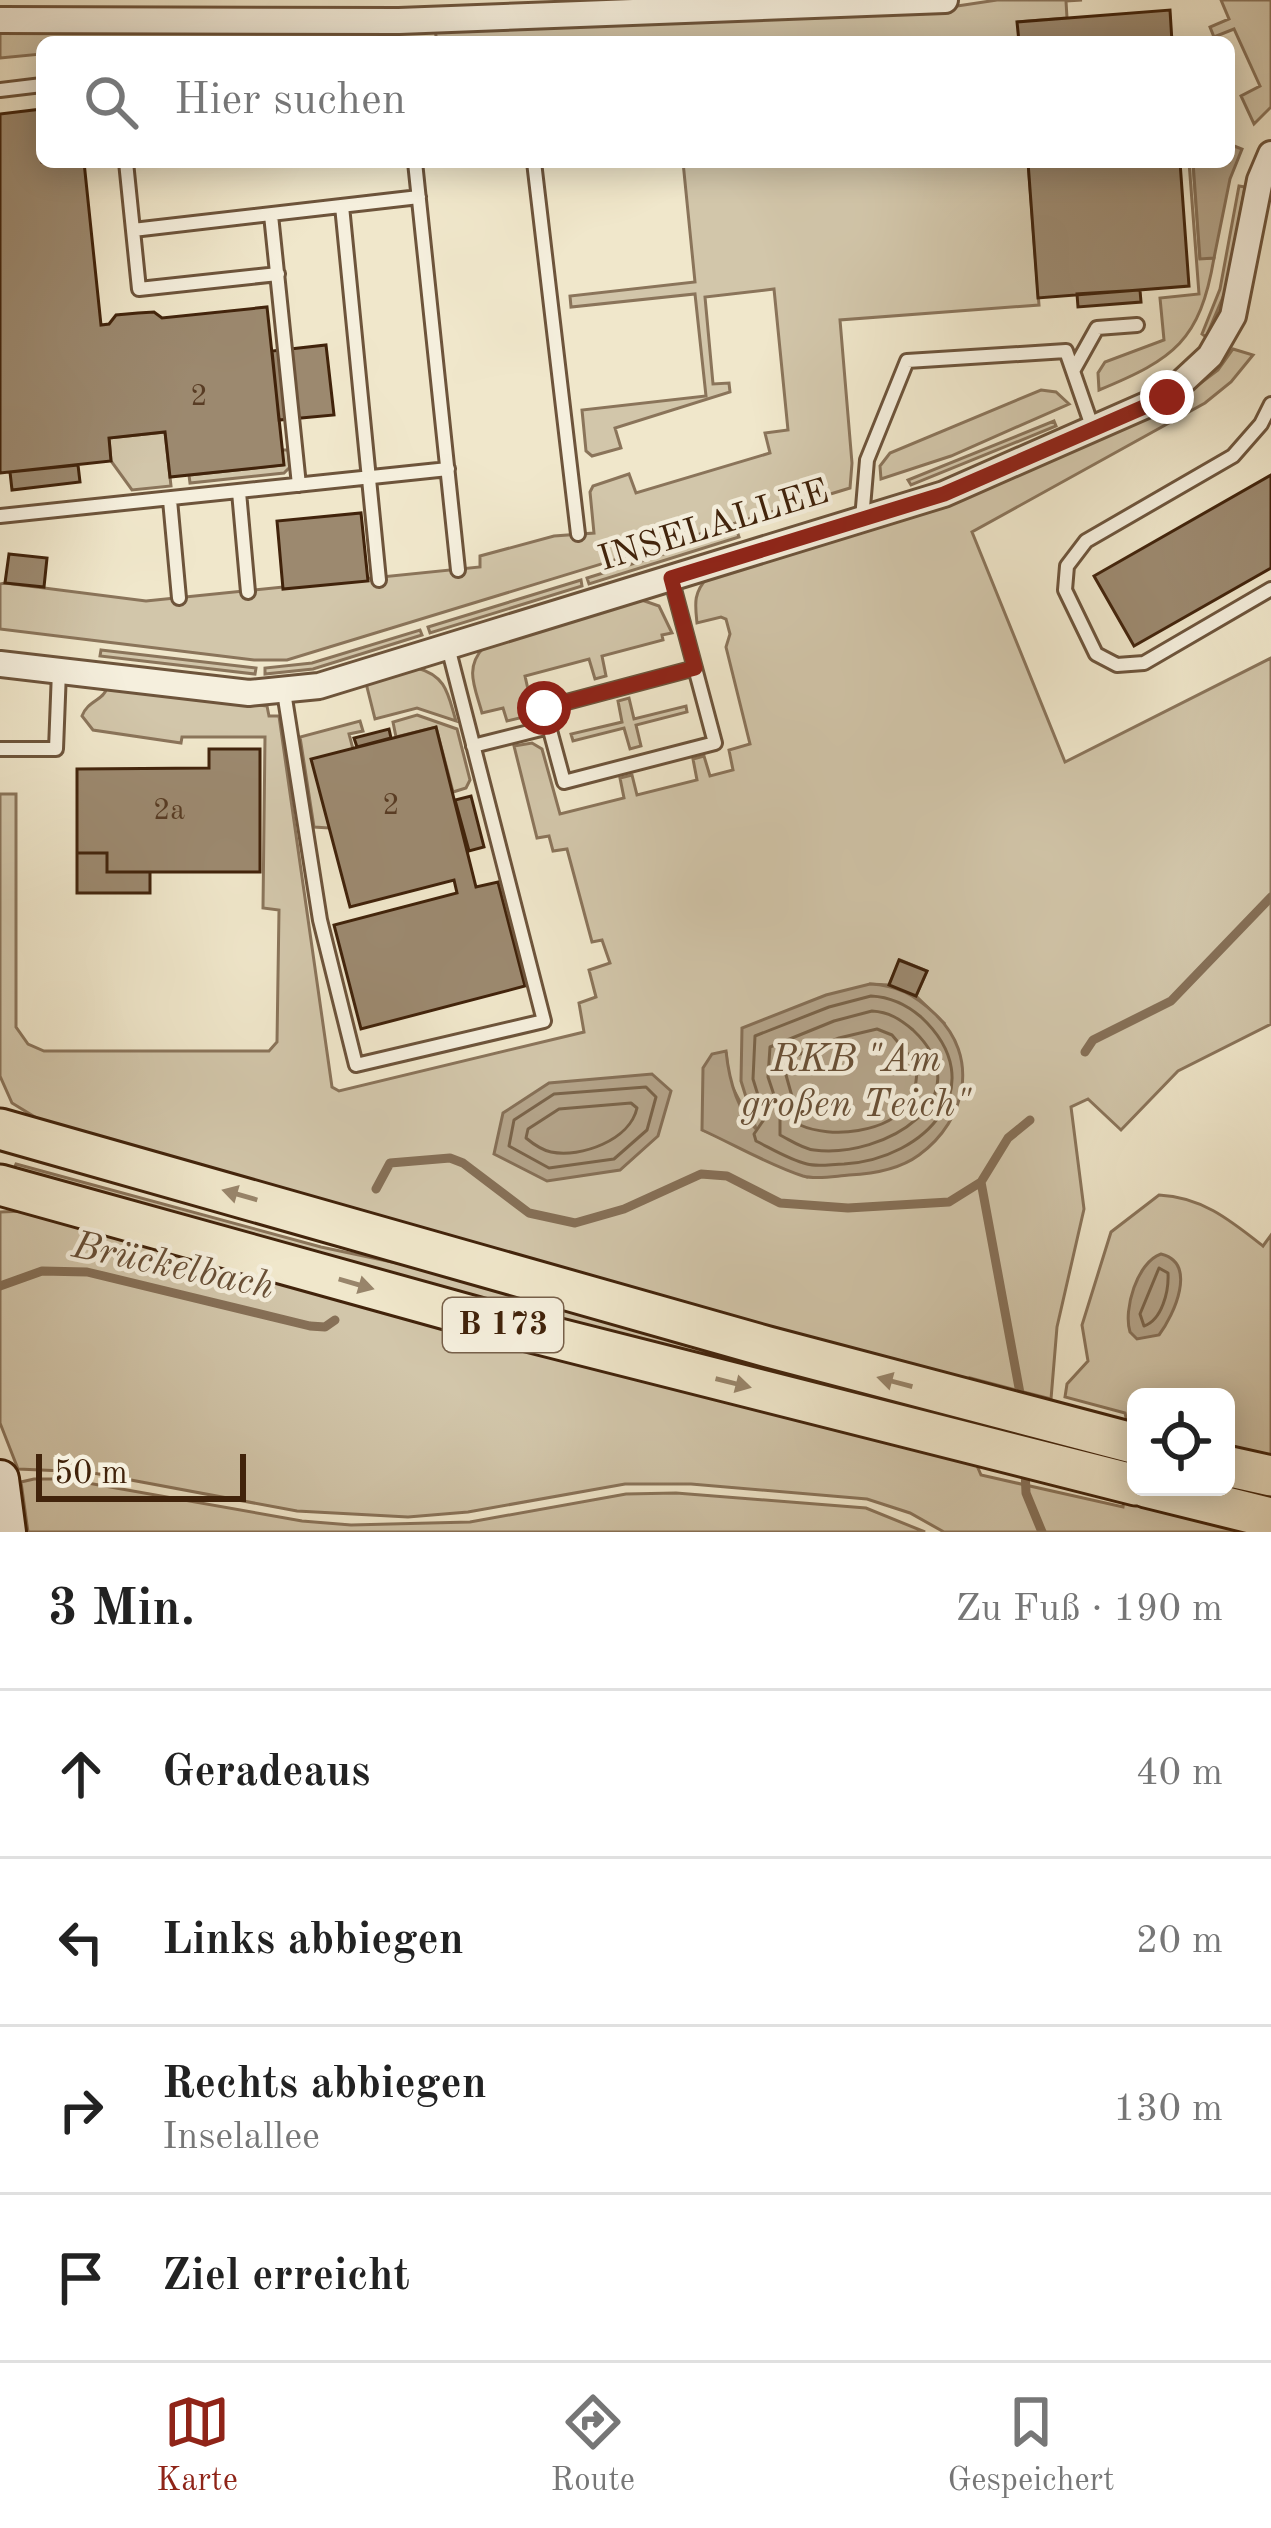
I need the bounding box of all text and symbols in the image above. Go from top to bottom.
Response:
search box [36,36,1235,168]
icon: search [78,69,144,135]
text: Hier suchen [174,79,406,124]
route end [1140,370,1194,424]
house number: 2 [190,382,208,412]
street label: INSELALLEE [595,475,833,579]
route start [517,681,571,735]
house number: 2 [382,791,400,821]
house number: 2a [153,796,185,826]
water label: RKB "Am großen Teich" [740,1041,972,1125]
one-way arrow [221,1185,258,1204]
water label: Brückelbach [68,1226,277,1307]
one-way arrow [337,1275,374,1294]
road number: B 173 [443,1298,563,1352]
one-way arrow [877,1371,914,1390]
one-way arrow [714,1374,751,1393]
map controls [1127,1388,1235,1496]
button: locate [1127,1388,1235,1496]
scale bar [36,1448,246,1501]
text: 50 m [54,1458,128,1491]
text: 3 Min. [48,1585,195,1636]
text: Zu Fuß · 190 m [956,1590,1223,1629]
icon: ahead [48,1741,114,1807]
text: Geradeaus [162,1751,370,1796]
text: 40 m [1136,1754,1223,1793]
icon: left [48,1909,114,1975]
text: Links abbiegen [162,1919,464,1964]
text: 20 m [1136,1922,1223,1961]
text: Rechts abbiegen [162,2063,487,2108]
icon: right [48,2077,114,2143]
text: 130 m [1113,2090,1223,2129]
text: Inselallee [162,2118,320,2157]
icon: arrive [48,2245,114,2311]
text: Ziel erreicht [162,2255,410,2300]
tab: Karte [156,2389,238,2502]
tab: Route [551,2389,635,2502]
tab: Gespeichert [948,2389,1115,2502]

